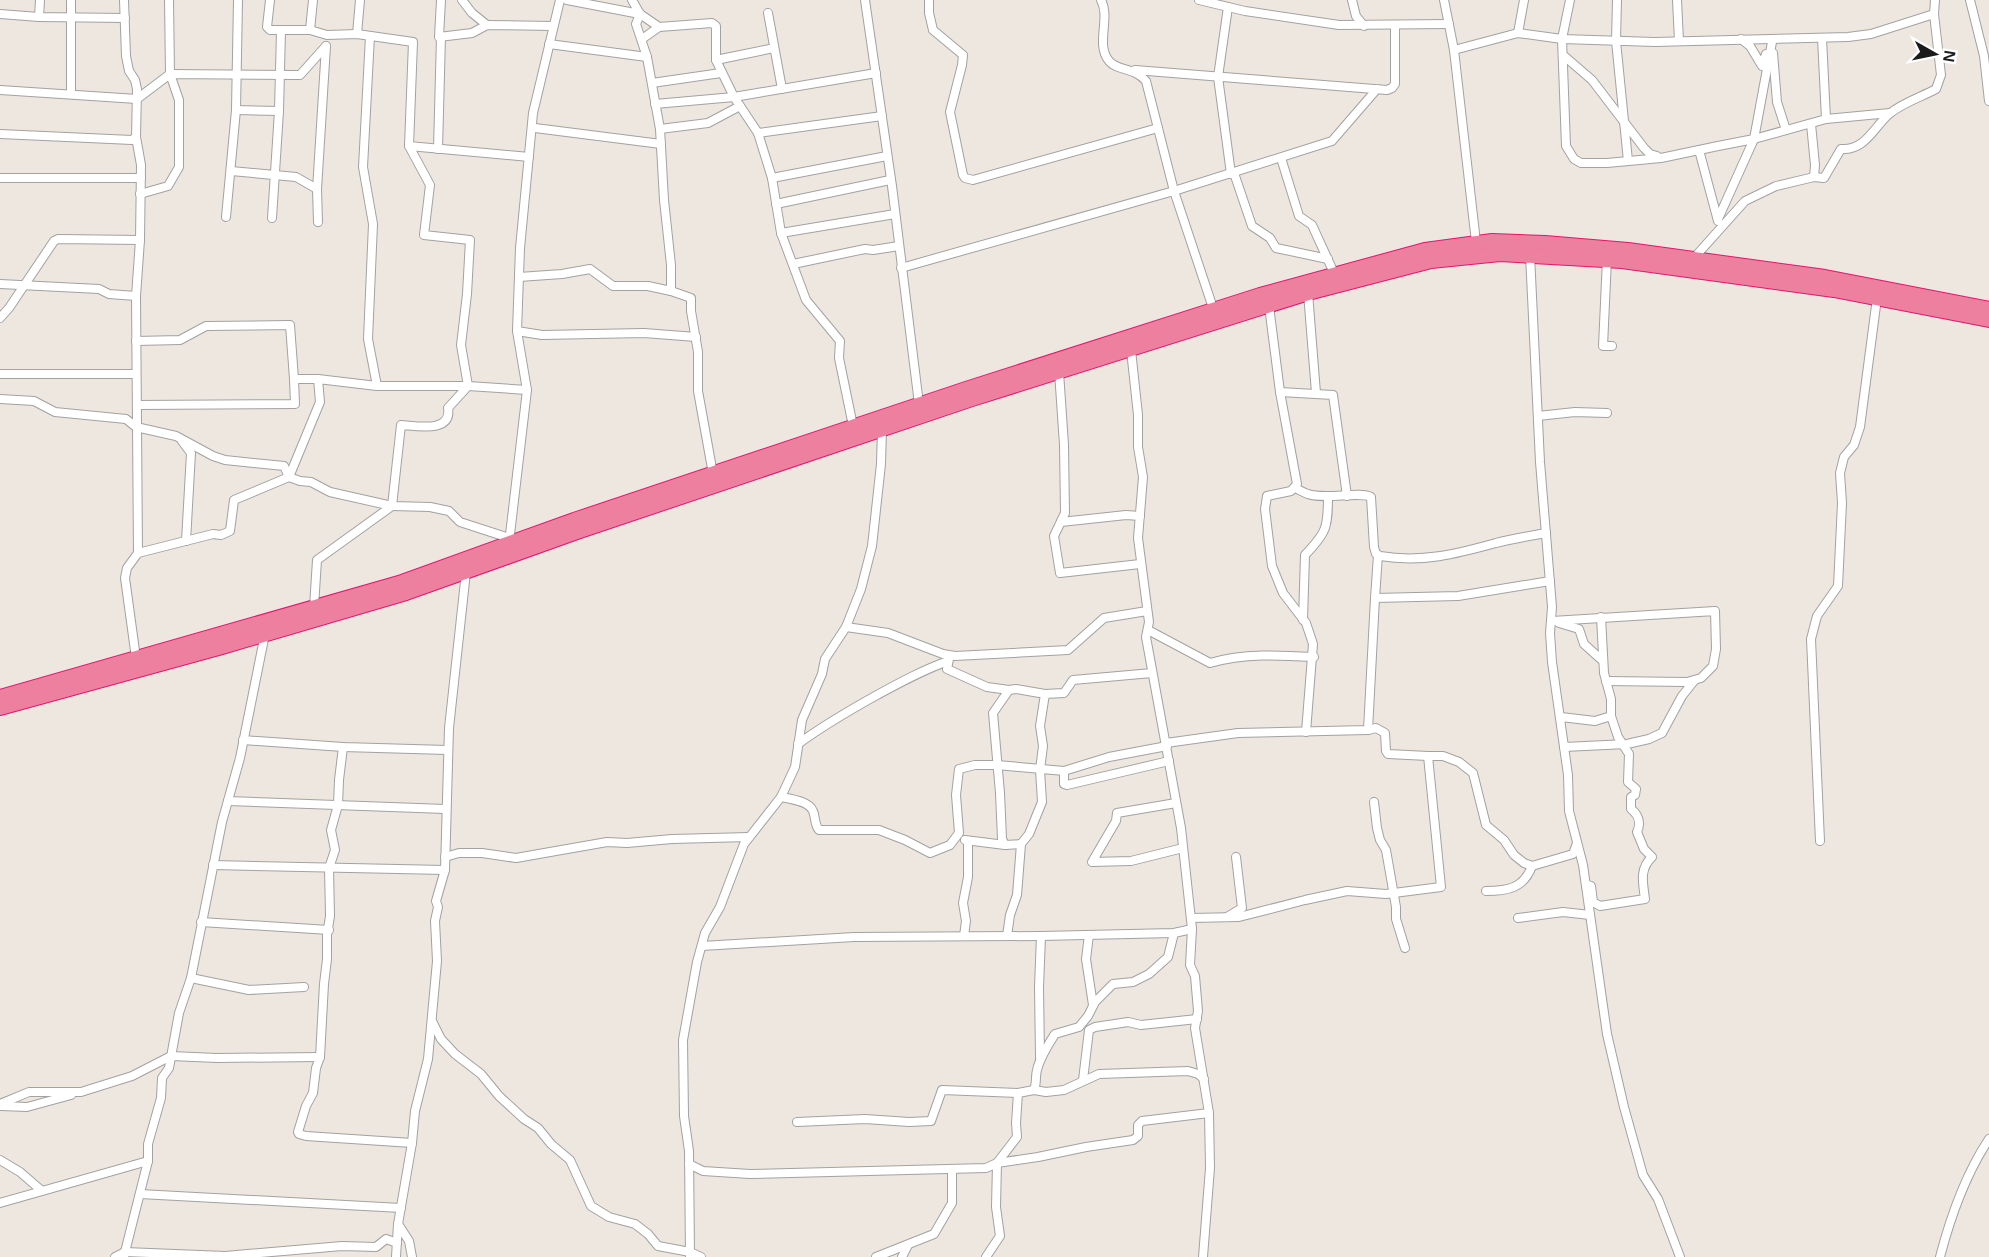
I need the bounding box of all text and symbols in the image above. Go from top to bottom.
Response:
north arrow [1905,24,1965,84]
text: N [1940,49,1959,63]

